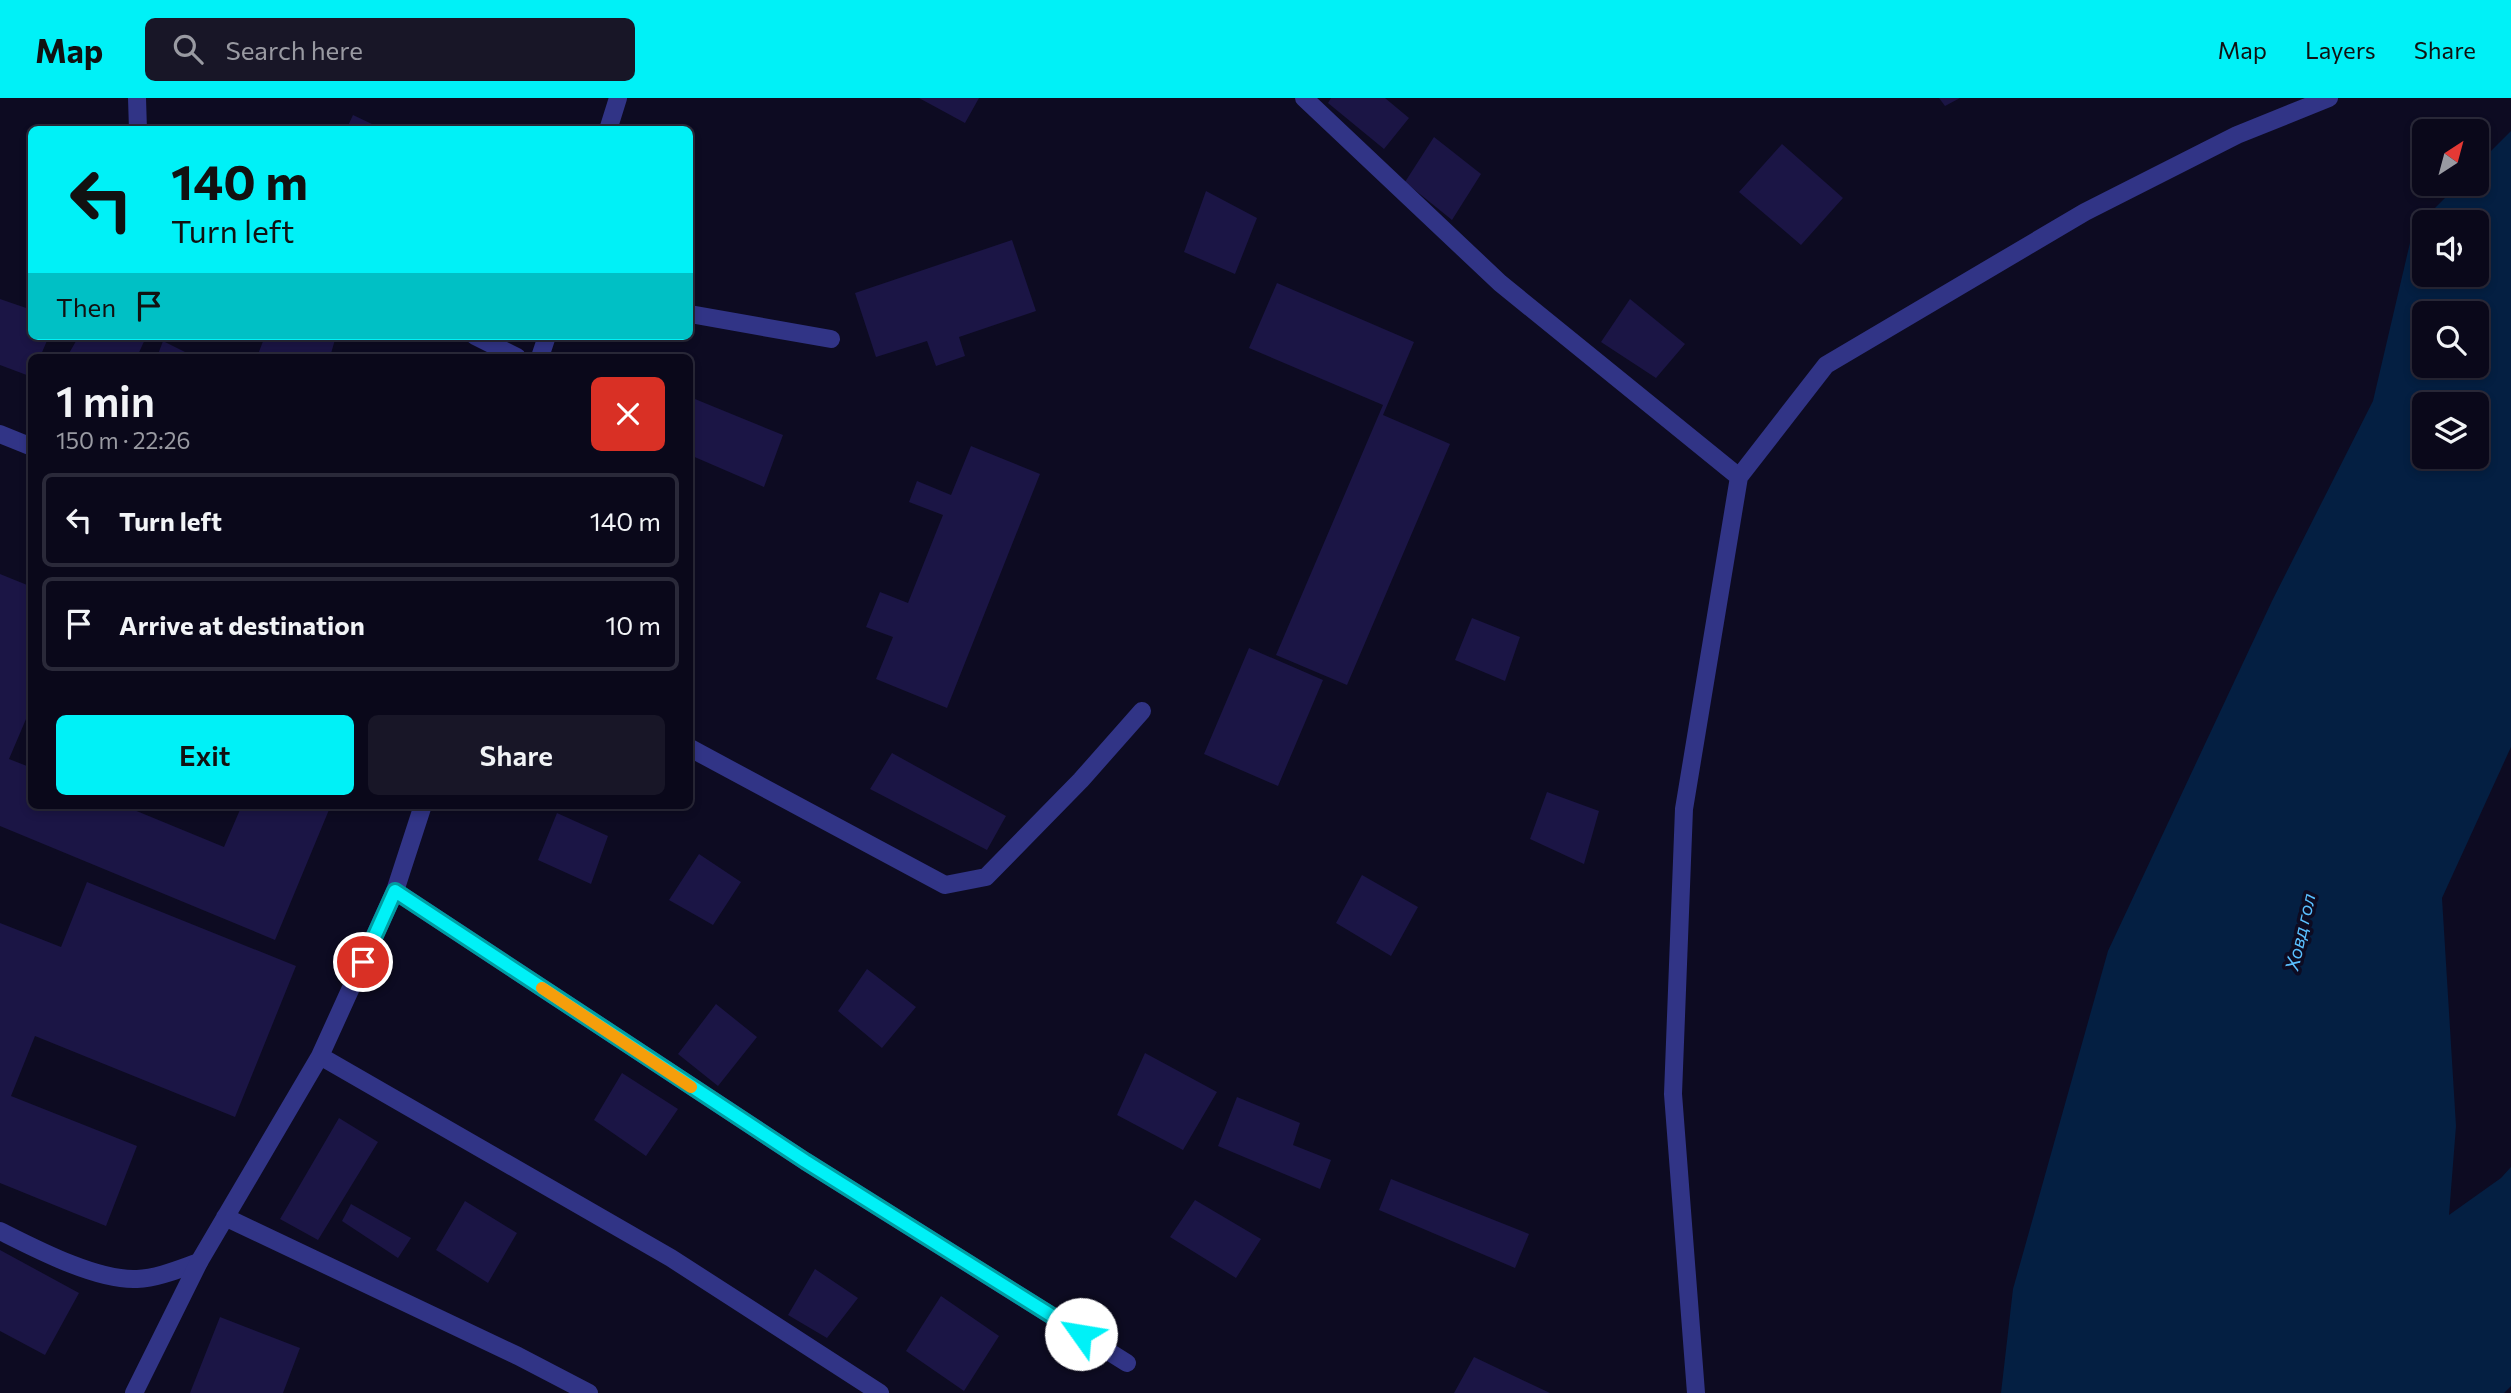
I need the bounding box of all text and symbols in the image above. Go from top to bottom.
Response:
search box [145,18,635,81]
text: Map [35,29,103,70]
icon: search [169,30,207,68]
text: Search here [225,34,363,65]
text: Map [2218,35,2267,64]
text: Layers [2305,35,2376,64]
text: Share [2414,35,2476,64]
north arrow [2412,119,2488,196]
map controls [2412,119,2489,469]
text: 140 m [171,150,308,210]
icon: left [56,154,147,245]
text: Turn left [171,210,295,250]
button: sound [2412,210,2489,287]
icon: arrive [130,287,168,325]
text: Then [56,291,116,322]
button: search [2412,301,2489,378]
text: 1 min [56,374,155,426]
button: close [591,377,665,451]
button: layers [2412,392,2489,469]
text: 150 m · 22:26 [56,426,190,454]
icon: left [60,501,98,539]
text: Turn left [119,505,222,536]
text: 140 m [590,505,661,536]
icon: arrive [60,605,98,643]
text: Arrive at destination [119,609,365,640]
text: 10 m [605,609,661,640]
button: Exit [56,715,354,795]
button: Share [368,715,665,795]
water label: Ховд гол [2279,891,2320,974]
pin [333,932,393,992]
icon: arrive [344,943,382,981]
position arrow [1044,1297,1118,1371]

